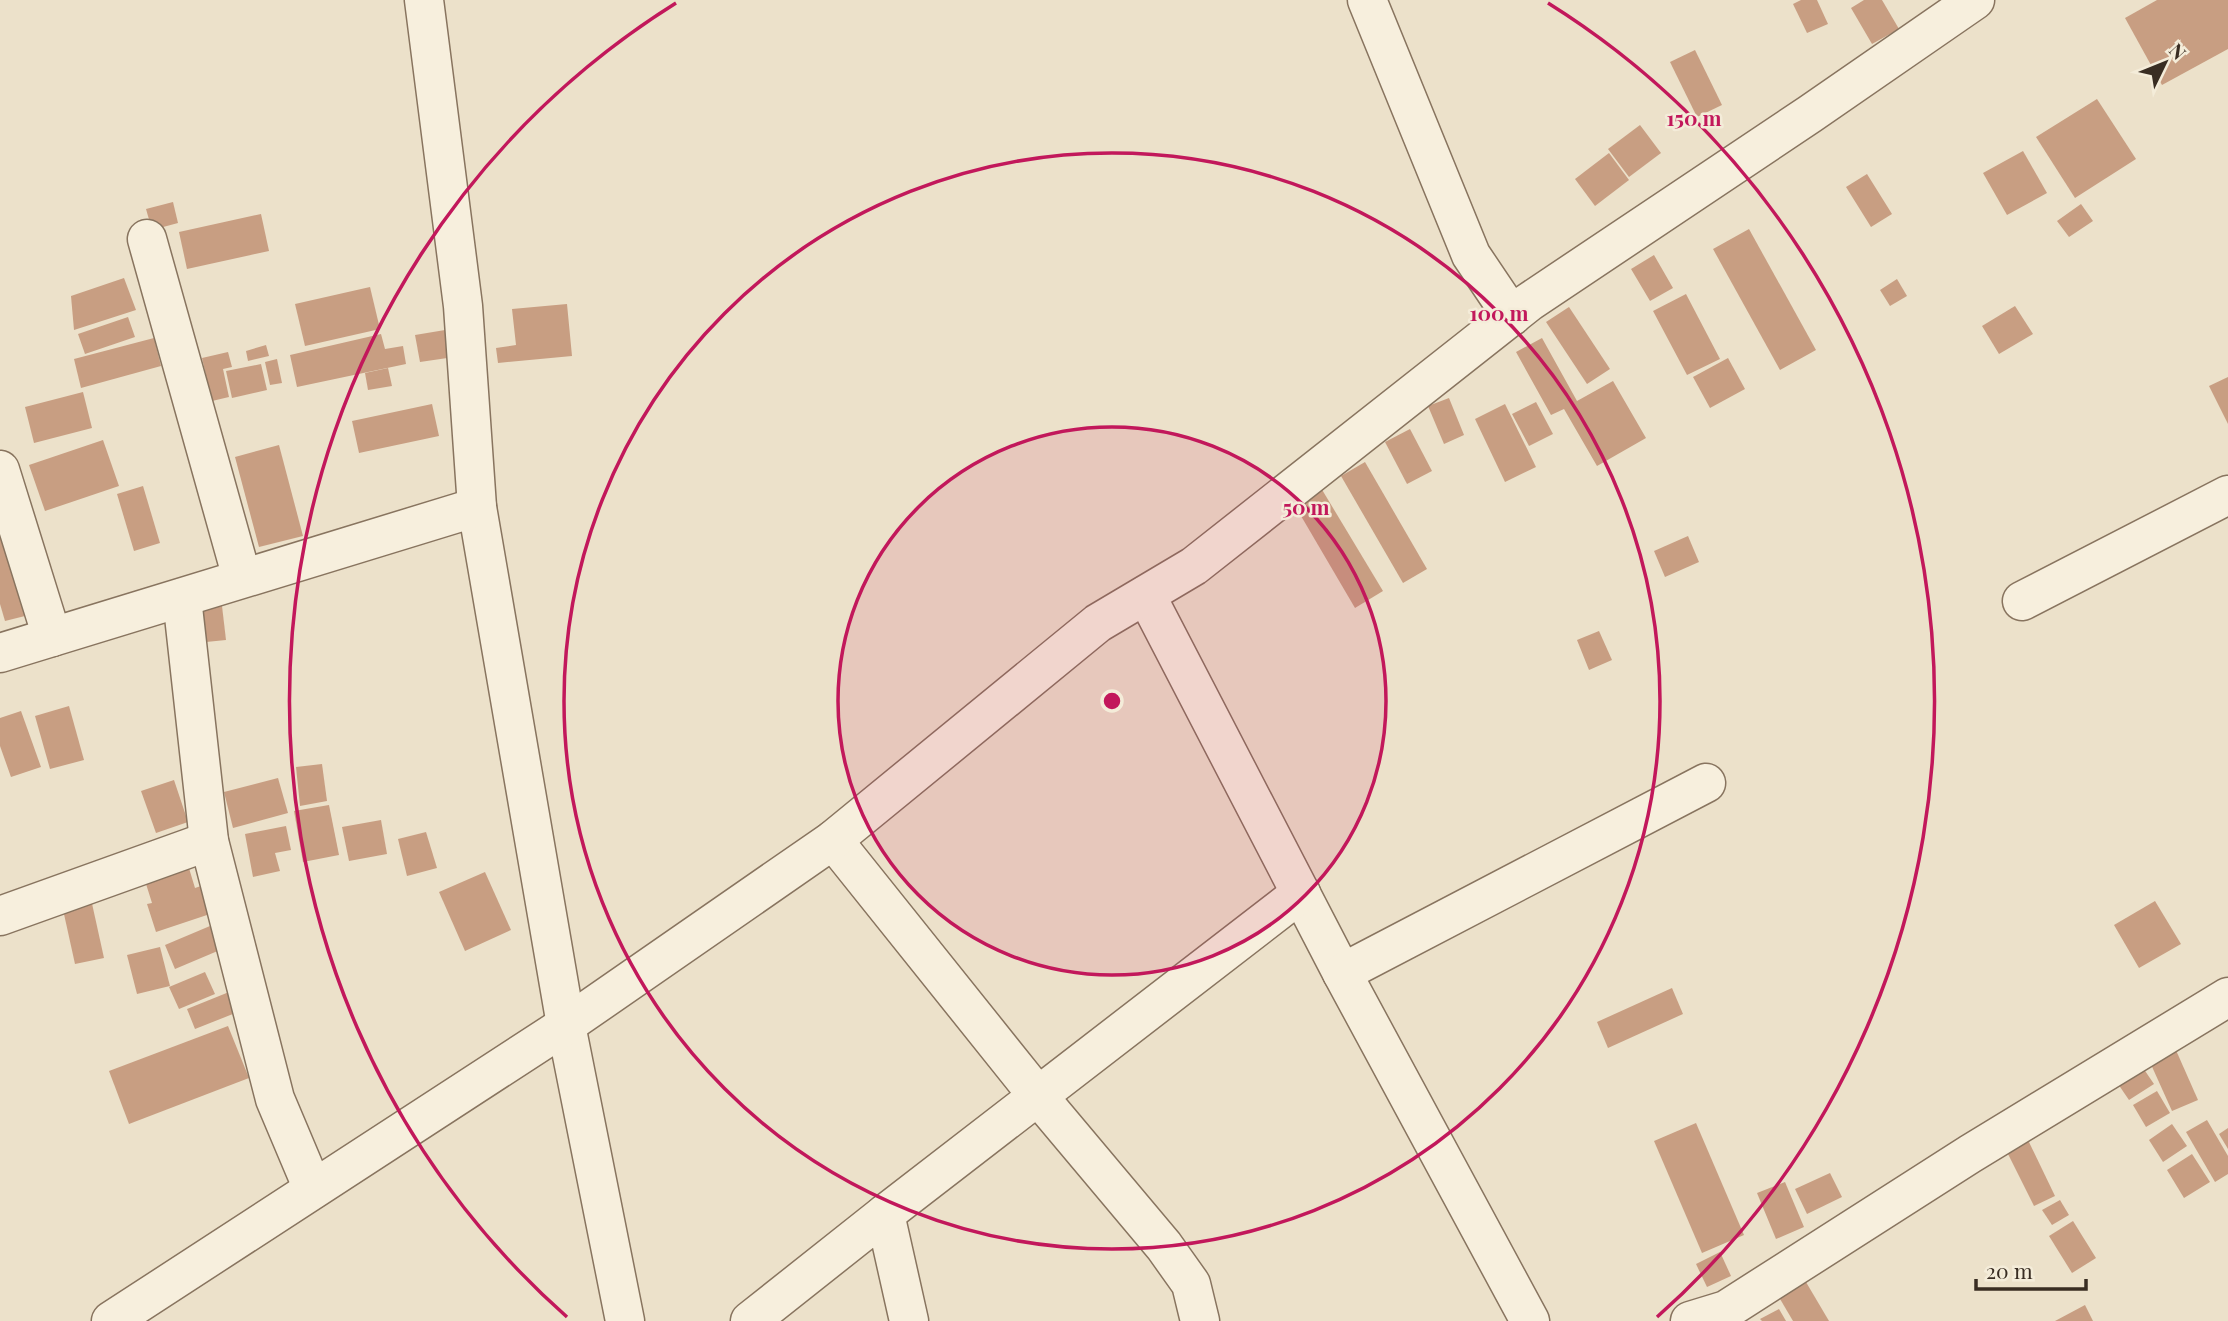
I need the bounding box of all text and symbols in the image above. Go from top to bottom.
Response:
north arrow [2130,28,2200,98]
text: N [2164,37,2193,65]
text: 150 m [1667,103,1721,131]
text: 100 m [1469,298,1529,326]
text: 50 m [1282,492,1330,520]
centre of rings [1100,689,1124,713]
scale bar [1976,1248,2086,1292]
text: 20 m [1986,1256,2033,1284]

